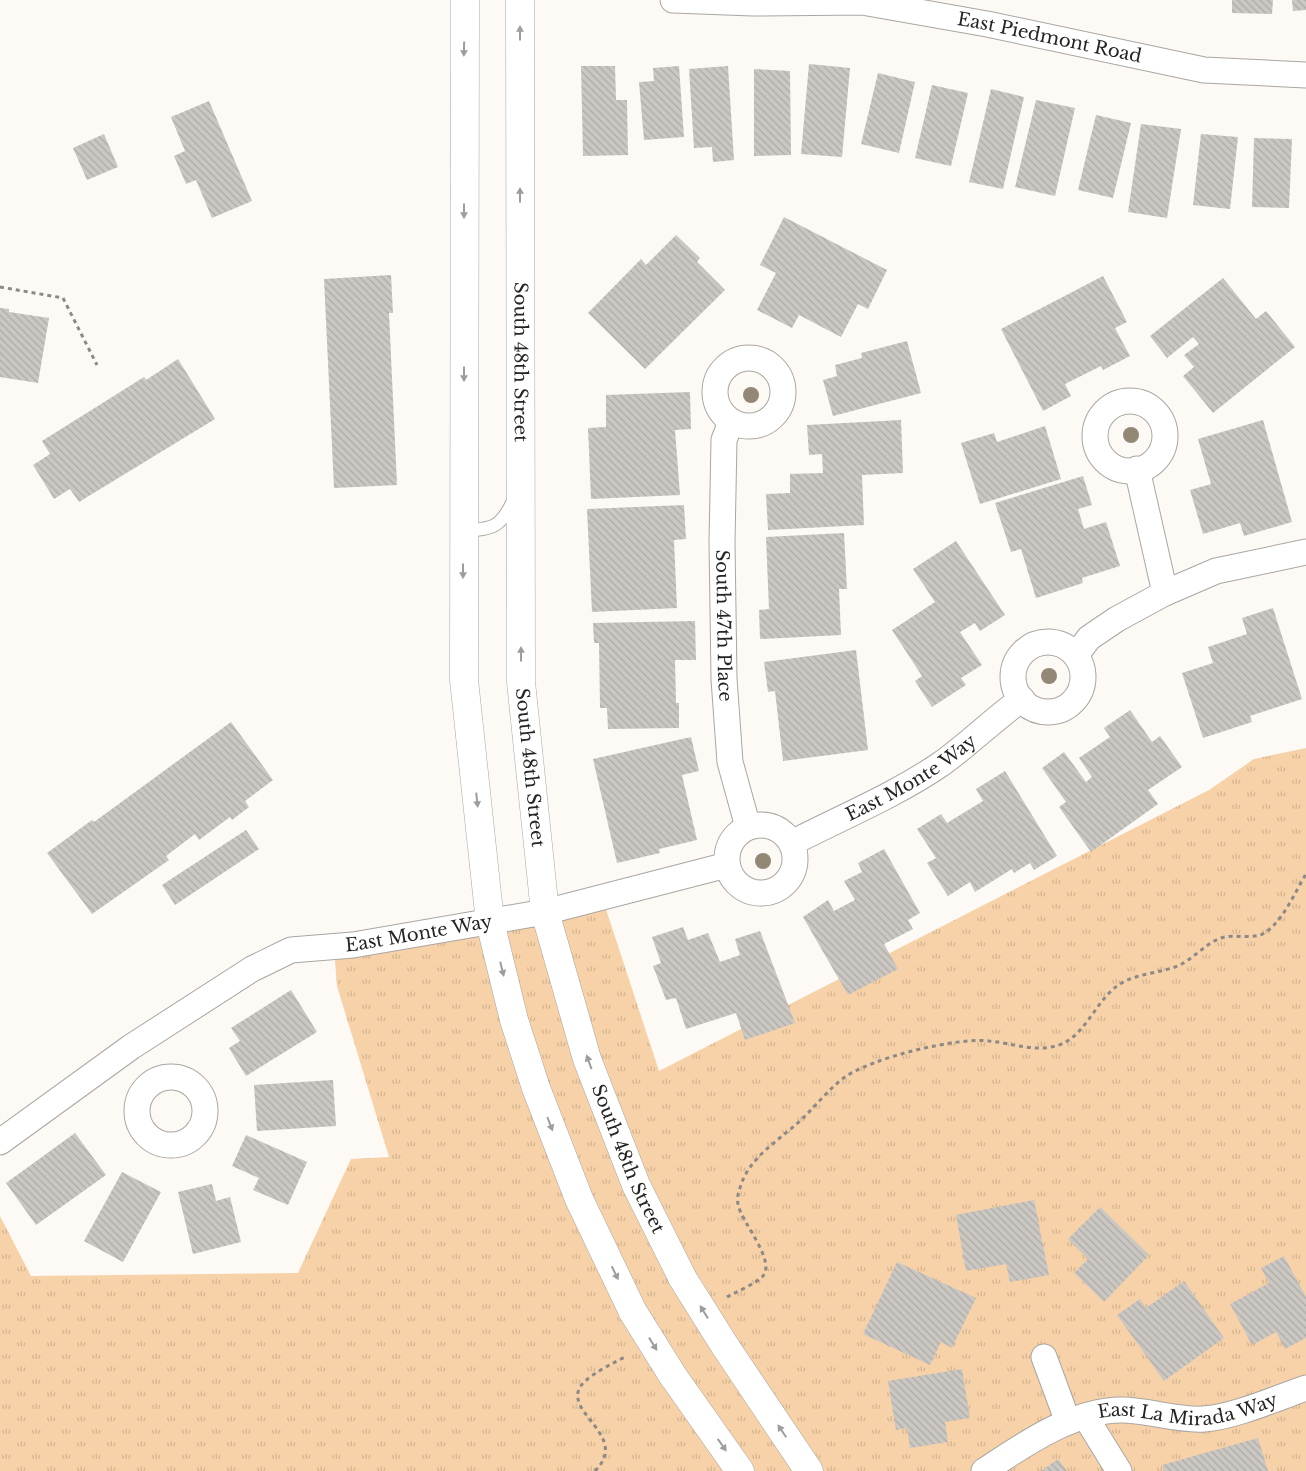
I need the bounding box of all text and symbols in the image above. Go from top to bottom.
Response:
street label: East Piedmont Road [956,8,1144,67]
one-way arrow [516,25,524,41]
one-way arrow [460,41,468,57]
one-way arrow [516,187,524,203]
one-way arrow [460,203,468,219]
street label: South 48th Street [509,282,532,442]
one-way arrow [460,366,468,382]
street label: South 47th Place [711,550,737,702]
one-way arrow [459,563,467,579]
one-way arrow [517,646,525,662]
street label: South 48th Street [511,687,549,848]
street label: East Monte Way [842,729,981,826]
one-way arrow [473,792,481,808]
street label: East Monte Way [344,910,494,957]
one-way arrow [498,962,506,977]
one-way arrow [585,1055,592,1070]
street label: South 48th Street [587,1081,669,1237]
one-way arrow [546,1117,554,1132]
one-way arrow [611,1266,619,1280]
one-way arrow [700,1306,709,1319]
one-way arrow [649,1338,658,1351]
street label: East La Mirada Way [1096,1388,1281,1430]
one-way arrow [777,1424,787,1437]
one-way arrow [716,1438,727,1451]

